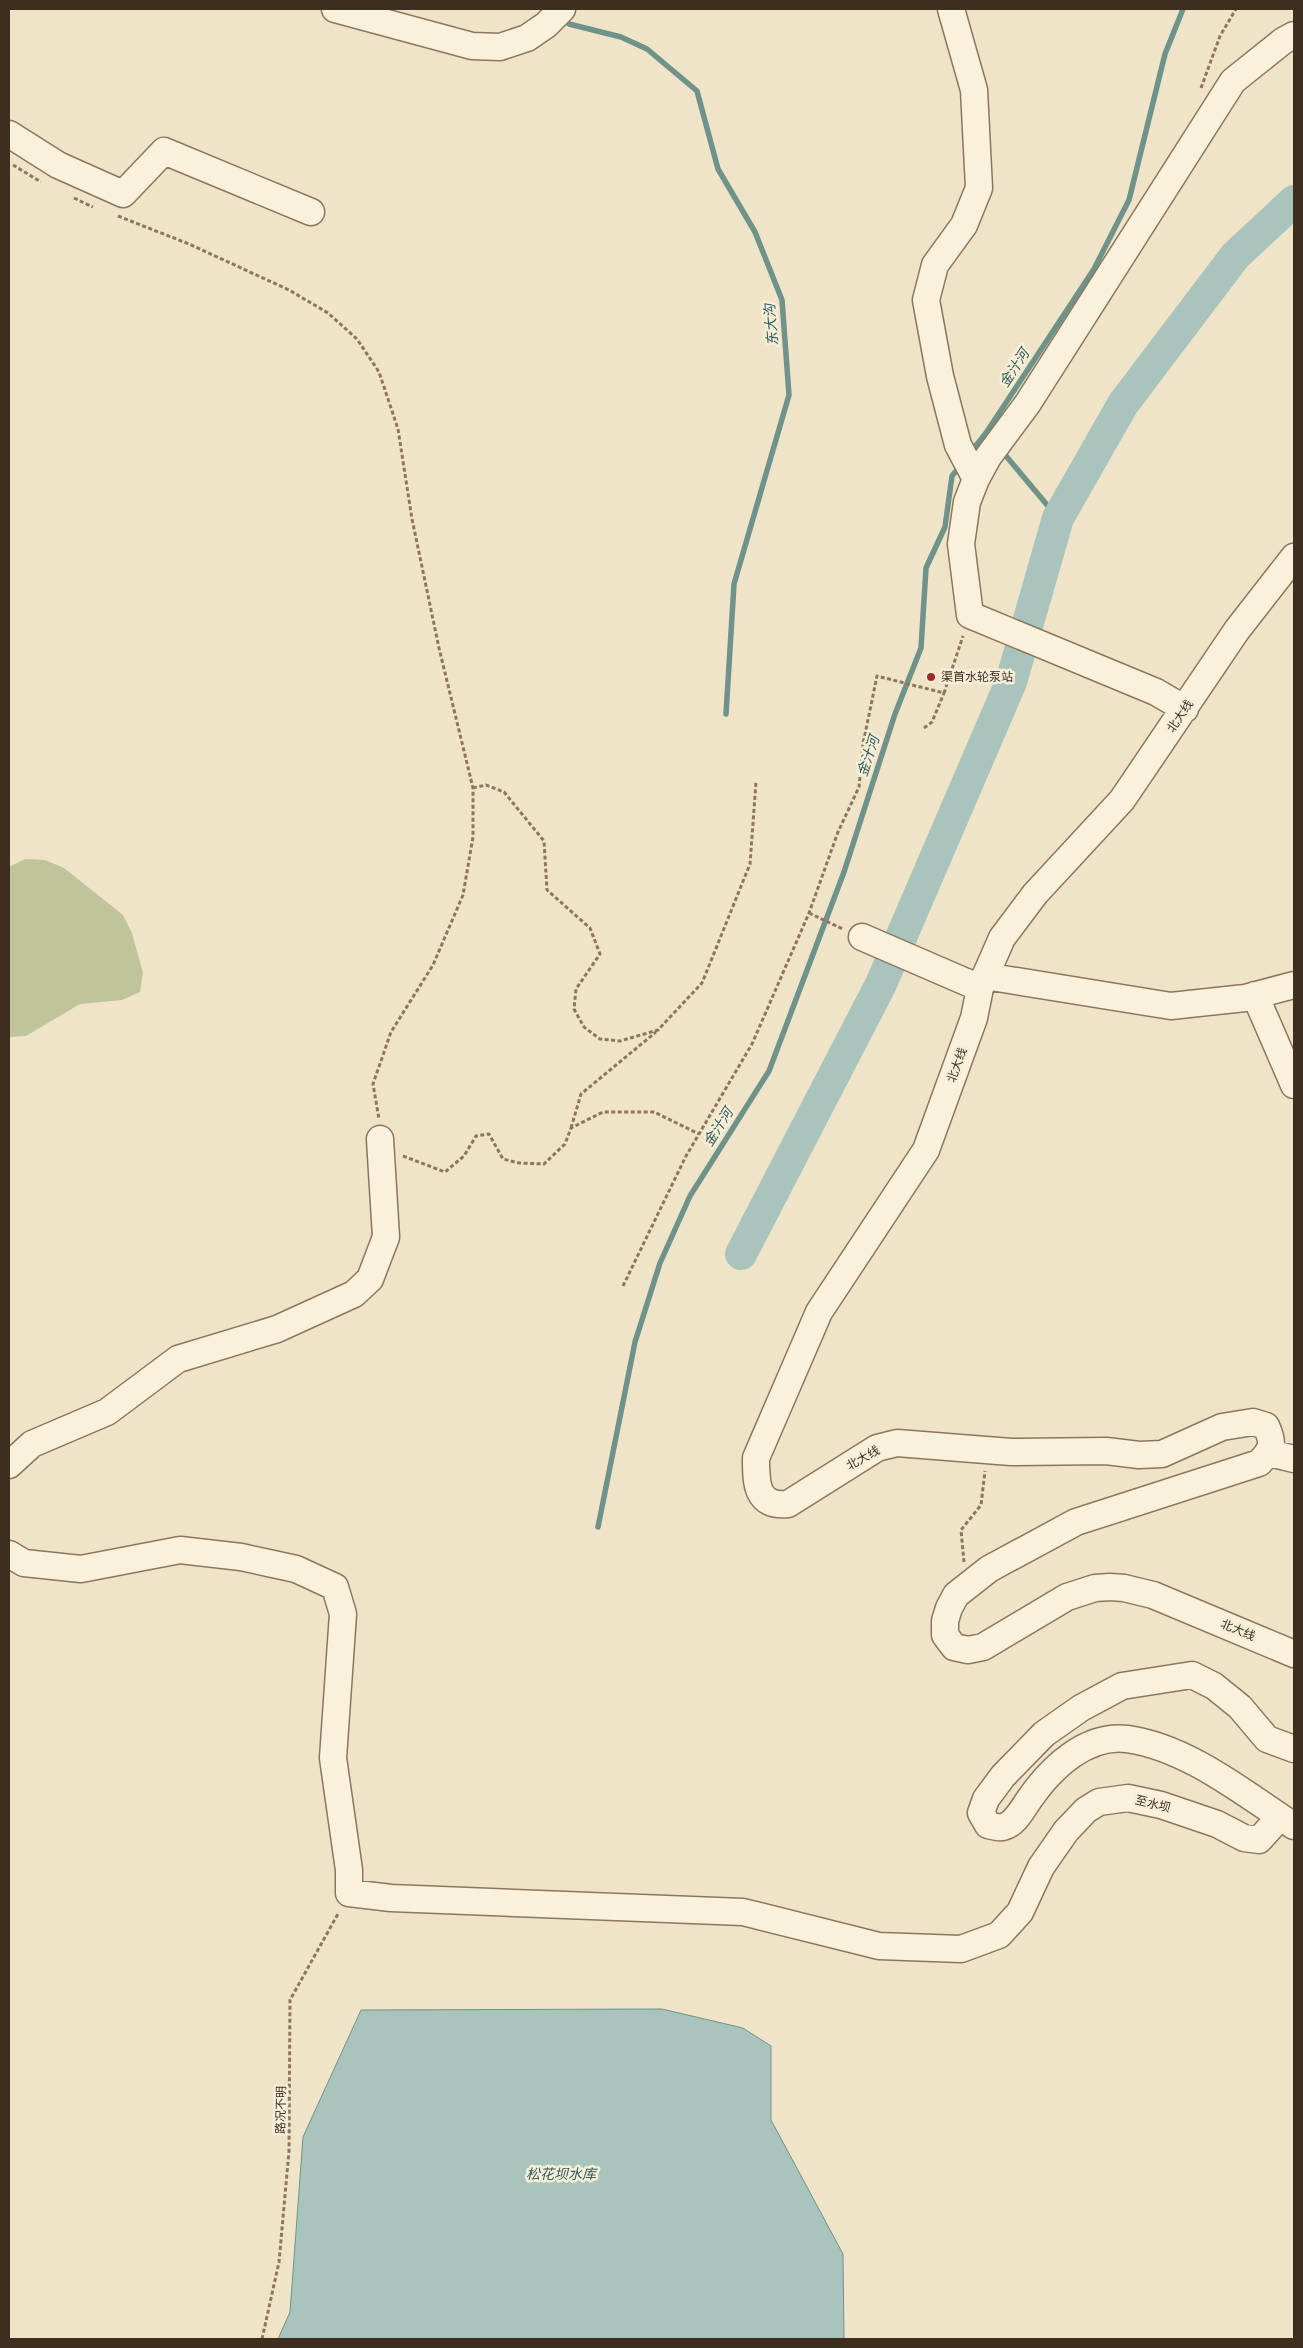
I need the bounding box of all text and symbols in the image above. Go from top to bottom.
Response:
water label: 东大沟 [761,301,781,347]
water label: 金汁河 [996,344,1034,390]
place label: 渠首水轮泵站 [941,670,1013,684]
marker: 渠首水轮泵站 [925,671,937,683]
street label: 北大线 [1164,697,1196,735]
water label: 金汁河 [854,731,883,778]
street label: 北大线 [944,1046,970,1084]
water label: 金汁河 [700,1102,738,1149]
street label: 北大线 [844,1443,882,1473]
street label: 北大线 [1219,1617,1257,1643]
street label: 至水坝 [1134,1793,1172,1815]
street label: 路况不明 [274,2086,288,2134]
water label: 松花坝水库 [526,2166,598,2182]

